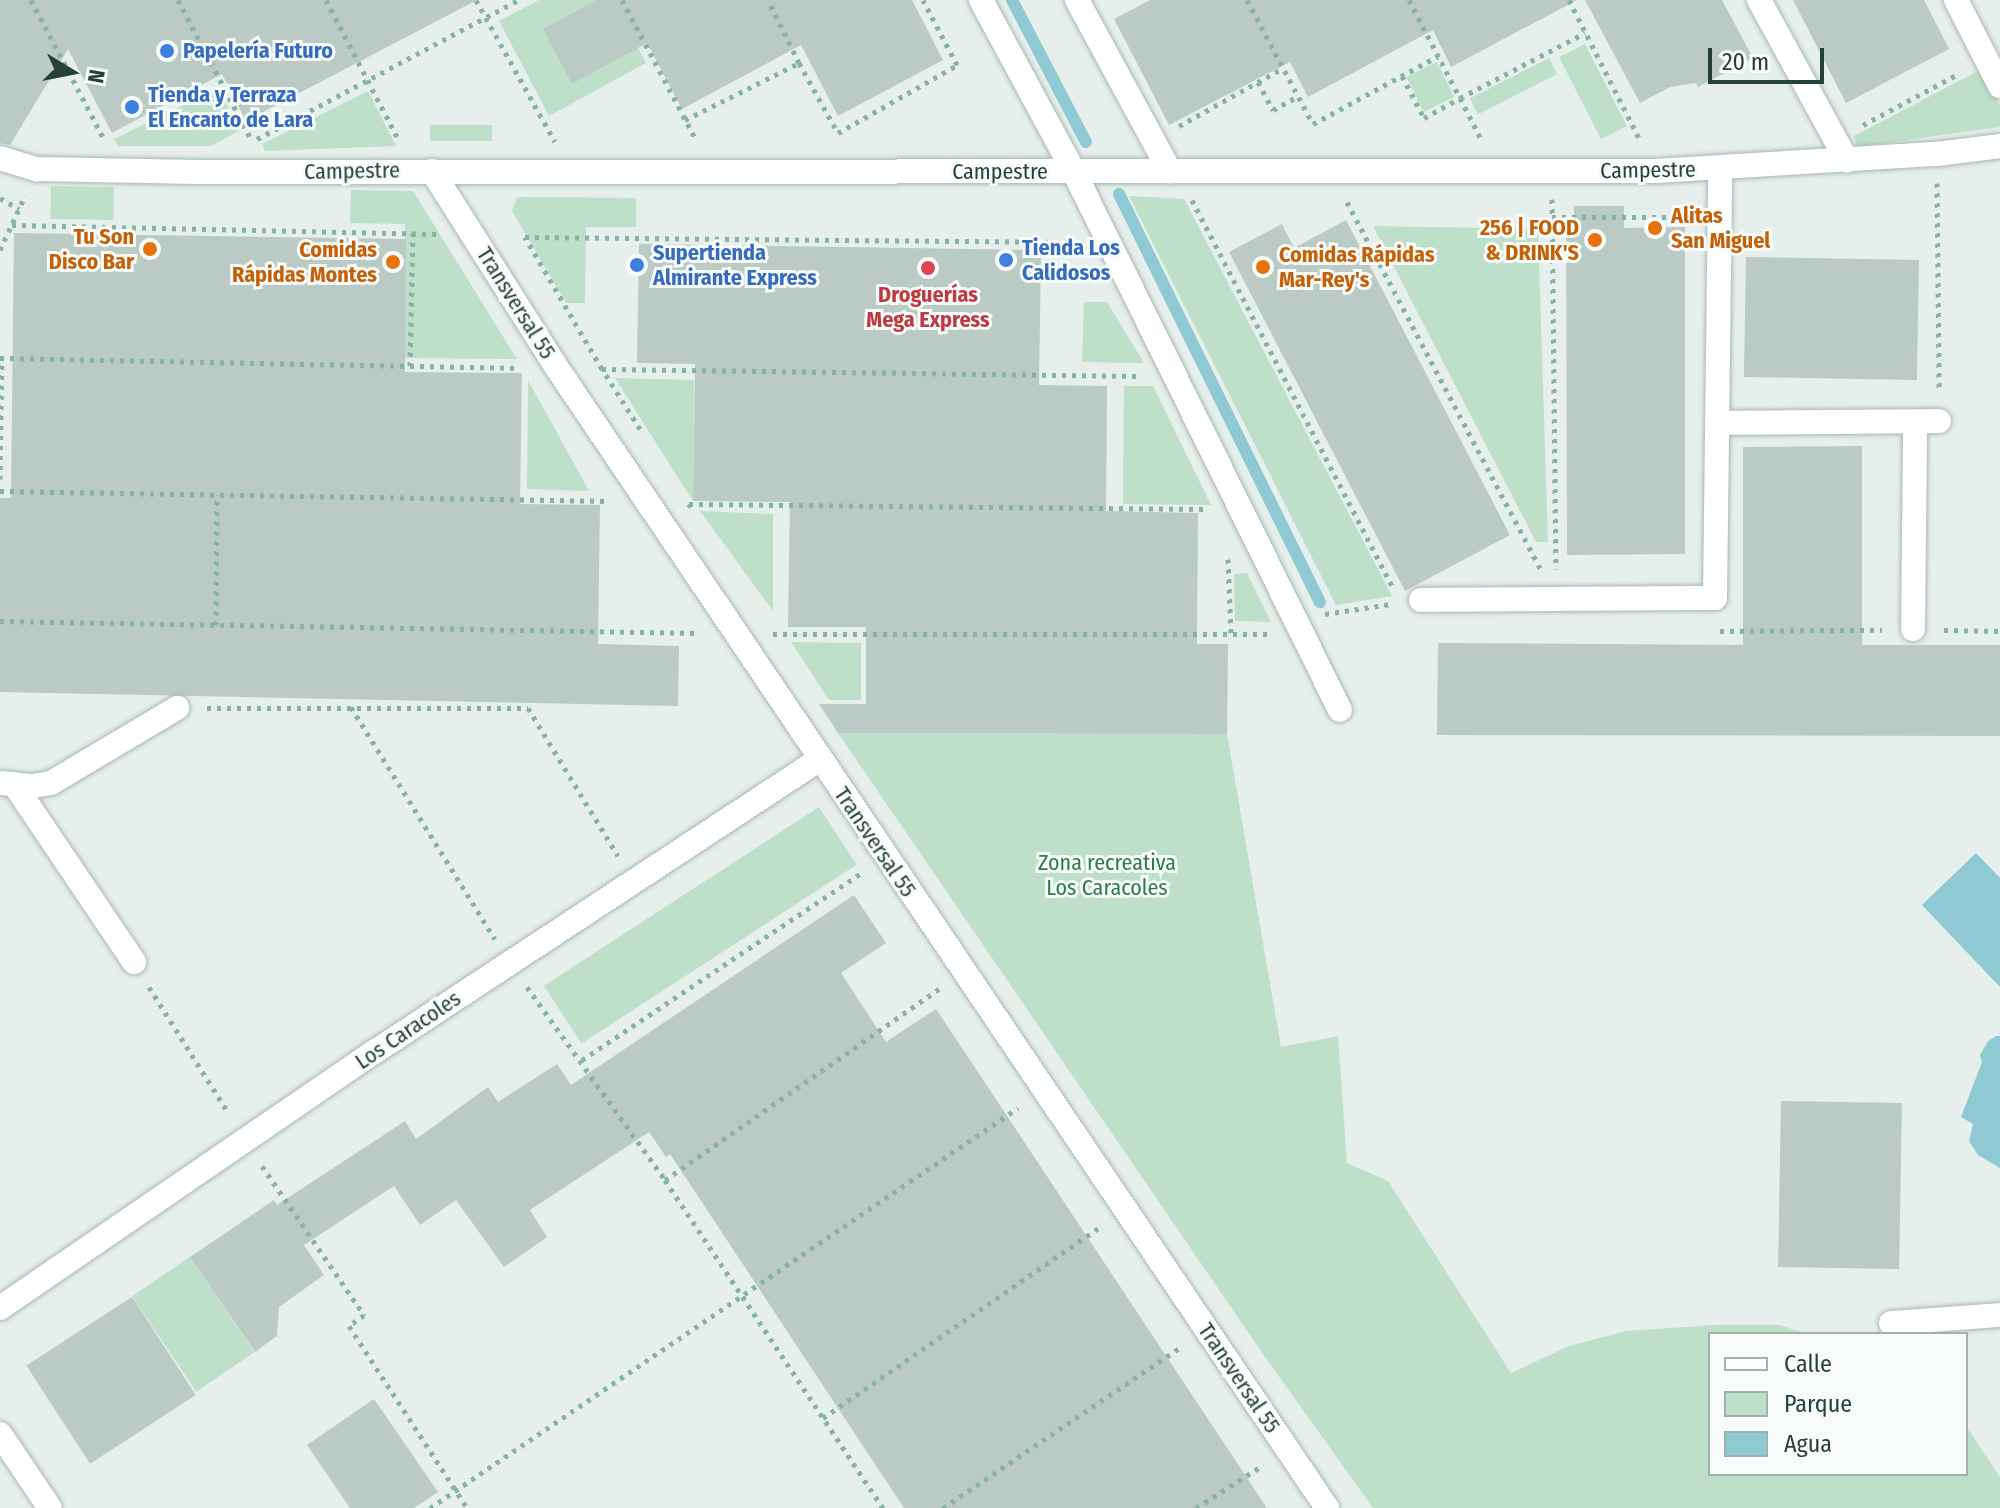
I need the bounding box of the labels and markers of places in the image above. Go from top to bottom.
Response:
place label: Papelería Futuro [183,38,333,64]
marker: Papelería Futuro [158,42,176,60]
place label: Tienda y Terraza El Encanto de Lara [148,81,313,132]
marker: Tienda y Terraza El Encanto de Lara [123,98,141,116]
place label: Alitas San Miguel [1671,202,1770,254]
place label: 256 | FOOD & DRINK'S [1480,214,1579,266]
marker: Alitas San Miguel [1646,219,1664,237]
place label: Tu Son Disco Bar [49,223,134,274]
marker: 256 | FOOD & DRINK'S [1586,231,1604,249]
place label: Tienda Los Calidosos [1022,234,1120,286]
place label: Comidas Rápidas Montes [232,236,377,288]
place label: Supertienda Almirante Express [653,239,817,290]
marker: Tu Son Disco Bar [141,240,159,258]
place label: Comidas Rápidas Mar-Rey's [1279,241,1435,292]
marker: Tienda Los Calidosos [997,251,1015,269]
marker: Comidas Rápidas Montes [384,253,402,271]
marker: Supertienda Almirante Express [628,256,646,274]
marker: Comidas Rápidas Mar-Rey's [1254,258,1272,276]
marker: Droguerías Mega Express [919,259,937,277]
place label: Droguerías Mega Express [866,281,990,332]

